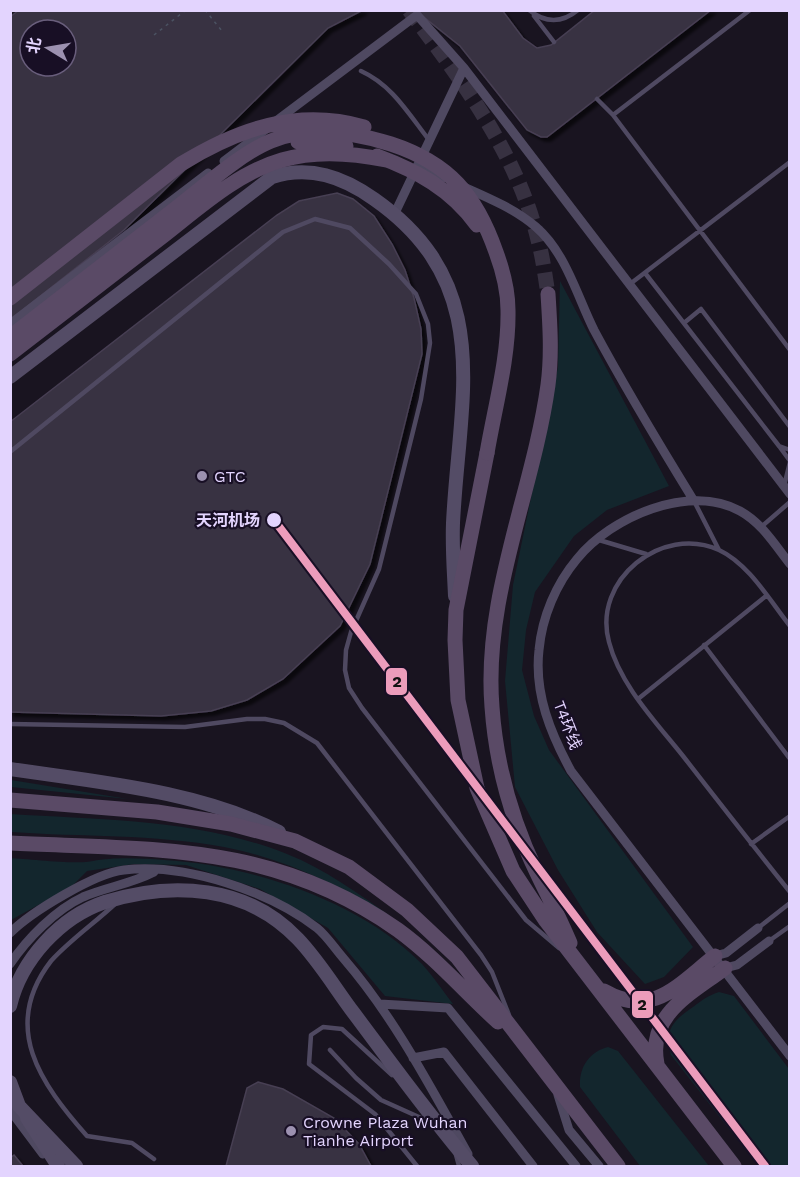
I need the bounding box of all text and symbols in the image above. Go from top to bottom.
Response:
north arrow [18,18,78,78]
text: 北 [23,36,45,55]
place label: GTC [214,467,246,486]
marker: GTC [195,469,209,483]
place label: 天河机场 [196,511,260,530]
marker: 天河机场 [265,511,283,529]
line badge: 2 [385,667,408,696]
text: 2 [392,672,402,691]
street label: T4环线 [550,698,585,752]
line badge: 2 [631,990,654,1019]
text: 2 [637,995,647,1014]
place label: Crowne Plaza Wuhan Tianhe Airport [303,1113,467,1150]
marker: Crowne Plaza Wuhan Tianhe Airport [284,1124,298,1138]

